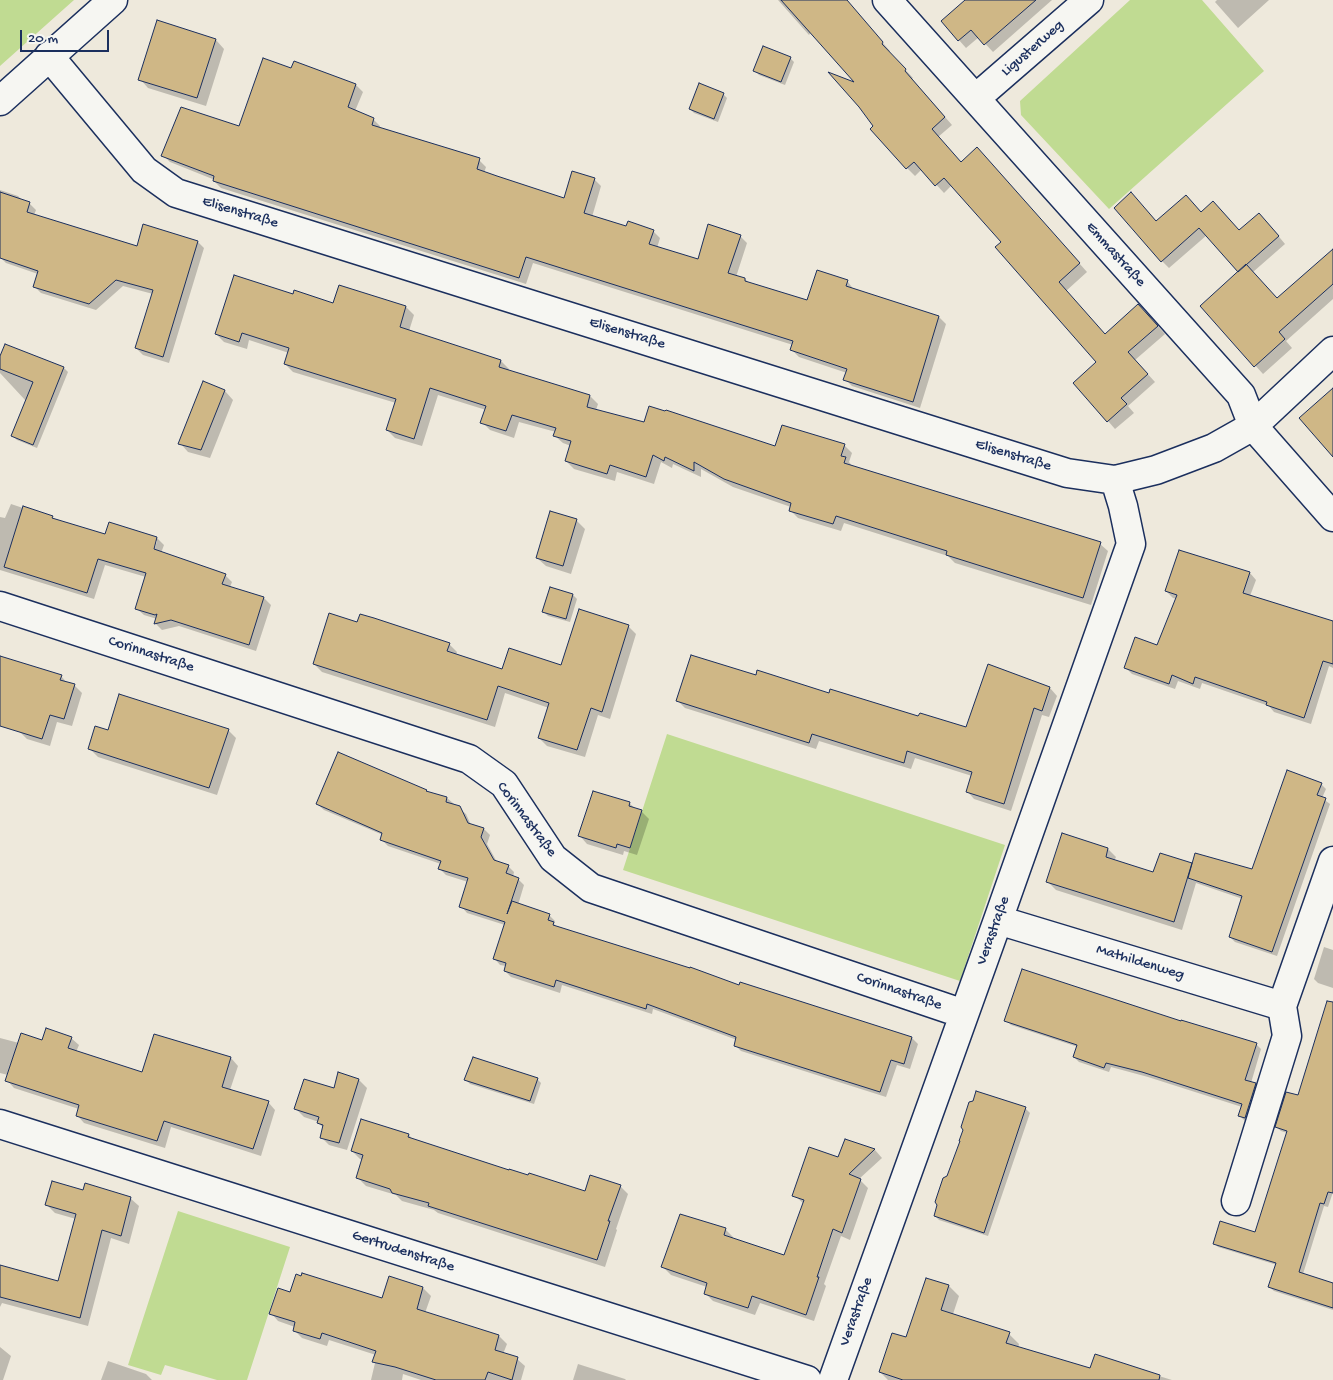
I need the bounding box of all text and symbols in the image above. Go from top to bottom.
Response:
street label: Ligusterweg [998,17,1068,81]
scale bar [22,20,111,52]
text: 20 m [28,30,58,48]
street label: Elisenstraße [200,193,280,233]
street label: Emmastraße [1081,219,1149,291]
street label: Elisenstraße [587,314,667,354]
street label: Elisenstraße [973,436,1053,476]
street label: Corinnastraße [106,633,196,677]
street label: Corinnastraße [492,779,560,861]
street label: Verastraße [973,894,1015,968]
street label: Mathildenweg [1094,941,1186,985]
street label: Corinnastraße [854,969,944,1015]
street label: Gertrudenstraße [349,1227,457,1277]
street label: Verastraße [836,1275,878,1349]

